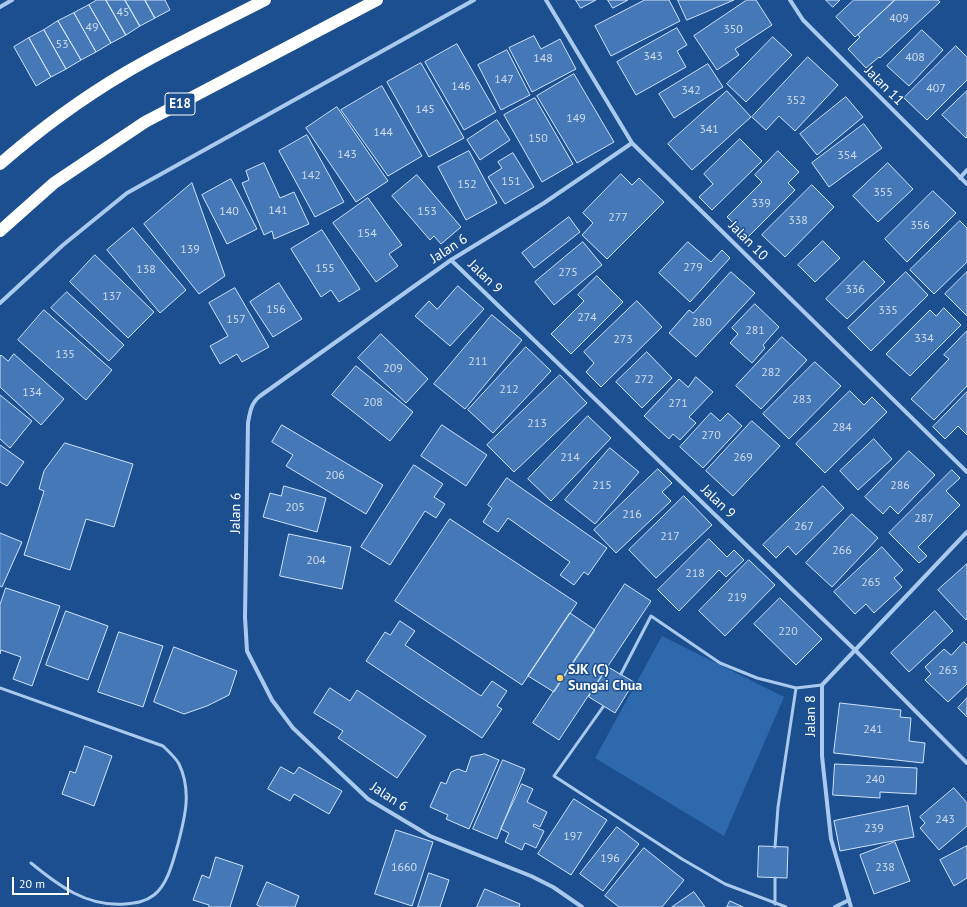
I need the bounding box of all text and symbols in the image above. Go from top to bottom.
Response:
house number: 45 [116,6,130,20]
house number: 409 [889,12,909,26]
house number: 49 [85,21,99,35]
house number: 350 [723,23,743,37]
house number: 53 [55,38,69,52]
house number: 343 [643,50,663,64]
house number: 408 [905,51,925,65]
house number: 148 [533,52,553,66]
street label: Jalan 11 [861,63,907,109]
house number: 147 [494,73,514,87]
house number: 146 [451,80,471,94]
house number: 407 [926,82,946,96]
house number: 342 [681,84,701,98]
road number: E18 [165,93,195,115]
house number: 352 [786,94,806,108]
house number: 145 [415,103,435,117]
house number: 149 [566,112,586,126]
house number: 341 [699,123,719,137]
house number: 144 [373,126,393,140]
house number: 150 [528,132,548,146]
house number: 143 [337,148,357,162]
house number: 354 [837,149,857,163]
house number: 142 [301,169,321,183]
house number: 151 [501,175,521,189]
house number: 152 [457,178,477,192]
house number: 355 [873,186,893,200]
house number: 339 [751,197,771,211]
house number: 141 [268,204,288,218]
house number: 140 [219,205,239,219]
house number: 153 [417,205,437,219]
house number: 277 [608,211,628,225]
house number: 338 [788,214,808,228]
street label: Jalan 10 [725,218,771,264]
house number: 356 [910,219,930,233]
house number: 154 [357,227,377,241]
street label: Jalan 6 [427,231,471,267]
house number: 139 [180,243,200,257]
street label: Jalan 9 [464,257,506,297]
house number: 279 [683,261,703,275]
house number: 155 [315,262,335,276]
house number: 138 [136,263,156,277]
house number: 275 [558,266,578,280]
house number: 336 [845,283,865,297]
house number: 137 [102,290,122,304]
house number: 156 [266,303,286,317]
house number: 335 [878,304,898,318]
house number: 274 [577,311,597,325]
house number: 157 [226,313,246,327]
house number: 280 [692,316,712,330]
house number: 281 [745,324,765,338]
house number: 334 [914,332,934,346]
house number: 273 [613,333,633,347]
house number: 135 [55,348,75,362]
house number: 211 [468,355,488,369]
house number: 209 [383,362,403,376]
house number: 282 [761,366,781,380]
house number: 272 [634,373,654,387]
house number: 212 [499,383,519,397]
house number: 134 [22,386,42,400]
house number: 283 [792,393,812,407]
house number: 208 [363,396,383,410]
house number: 271 [668,397,688,411]
house number: 213 [527,417,547,431]
house number: 284 [832,421,852,435]
house number: 270 [701,429,721,443]
house number: 214 [560,451,580,465]
house number: 269 [733,451,753,465]
house number: 206 [325,469,345,483]
house number: 215 [592,479,612,493]
house number: 286 [890,479,910,493]
street label: Jalan 9 [697,482,739,522]
street label: Jalan 6 [227,492,245,534]
house number: 205 [285,501,305,515]
house number: 216 [622,508,642,522]
house number: 287 [914,512,934,526]
house number: 267 [794,520,814,534]
house number: 217 [660,530,680,544]
house number: 266 [832,544,852,558]
house number: 204 [306,554,326,568]
house number: 218 [685,567,705,581]
house number: 265 [861,576,881,590]
house number: 219 [727,591,747,605]
house number: 220 [778,625,798,639]
place label: SJK (C) Sungai Chua [568,662,642,694]
house number: 263 [938,664,958,678]
marker: SJK (C) Sungai Chua [555,673,565,683]
street label: Jalan 8 [803,695,819,737]
house number: 241 [863,723,883,737]
house number: 240 [865,773,885,787]
street label: Jalan 6 [367,779,411,815]
house number: 243 [935,813,955,827]
house number: 239 [864,822,884,836]
house number: 197 [563,830,583,844]
house number: 196 [600,852,620,866]
house number: 1660 [391,861,417,875]
house number: 238 [875,861,895,875]
scale bar [14,869,71,895]
text: 20 m [19,876,45,891]

